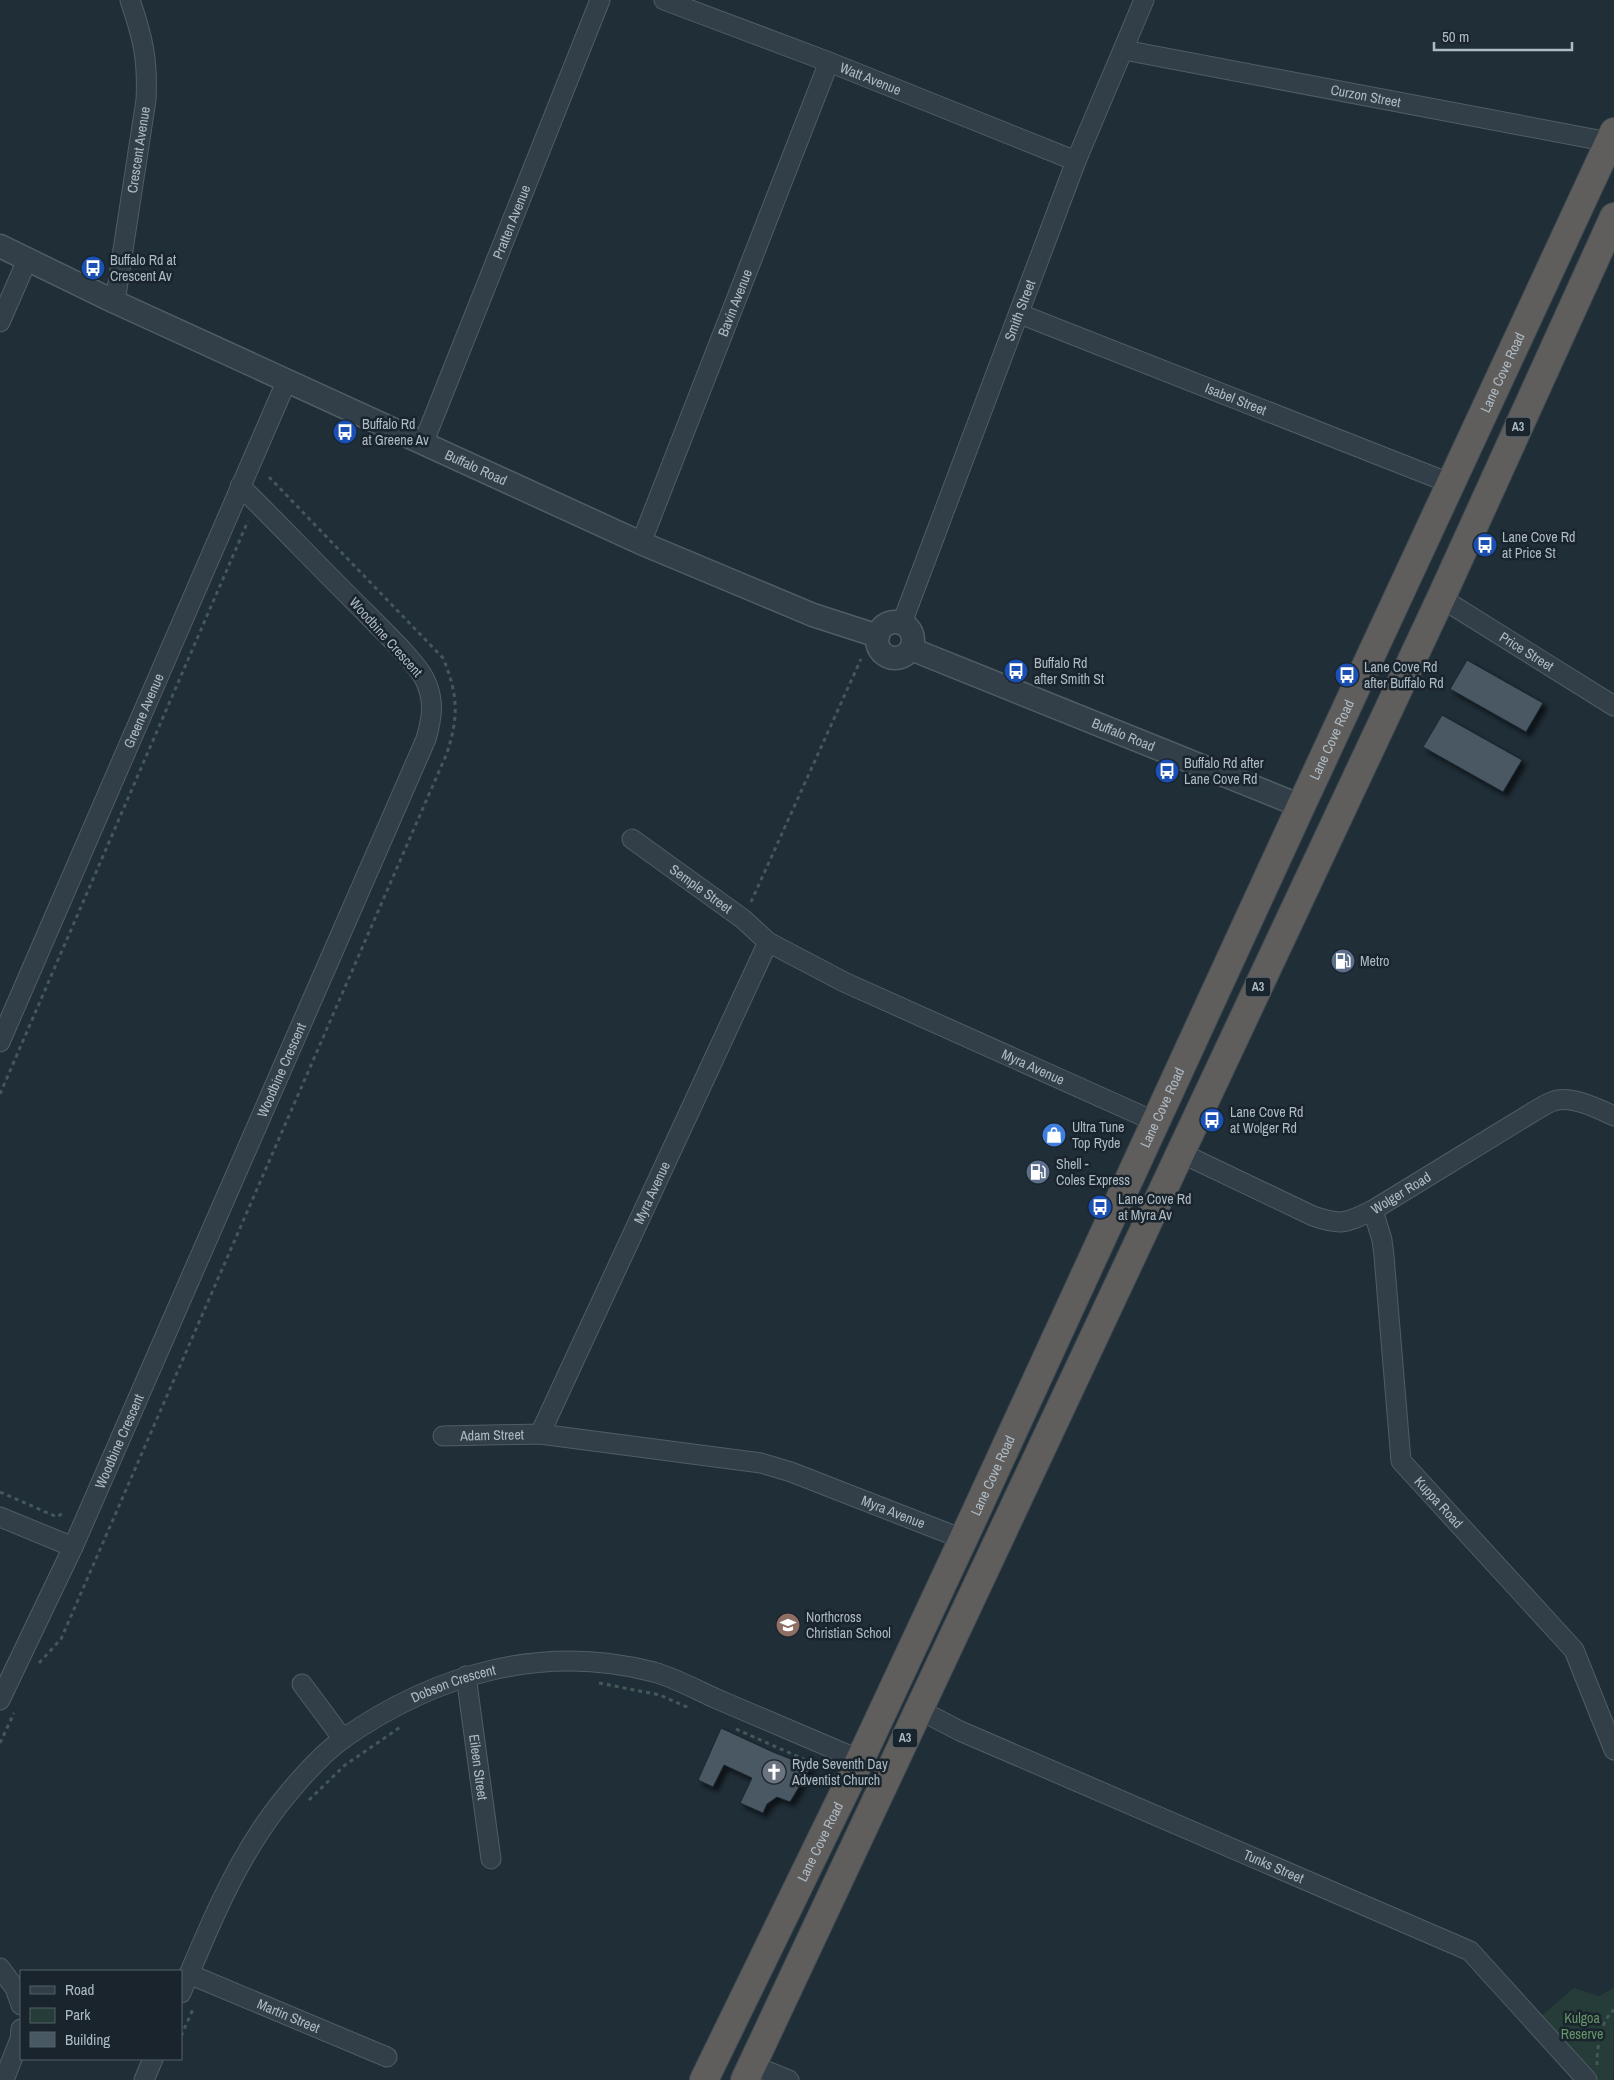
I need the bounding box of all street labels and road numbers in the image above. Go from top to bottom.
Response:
street label: Watt Avenue [837,58,904,99]
street label: Curzon Street [1329,80,1402,111]
street label: Crescent Avenue [123,105,154,194]
street label: Pratten Avenue [489,182,534,262]
street label: Bavin Avenue [714,266,756,339]
street label: Smith Street [1000,277,1039,344]
street label: Lane Cove Road [1476,330,1529,415]
street label: Isabel Street [1203,379,1269,419]
road number: A3 [1506,418,1530,437]
street label: Buffalo Road [442,445,510,489]
street label: Woodbine Crescent [345,593,427,681]
street label: Price Street [1496,628,1557,675]
street label: Greene Avenue [119,671,168,751]
street label: Lane Cove Road [1305,697,1358,783]
street label: Buffalo Road [1089,714,1158,755]
street label: Semple Street [666,860,736,917]
road number: A3 [1246,978,1270,996]
street label: Woodbine Crescent [253,1020,310,1120]
street label: Myra Avenue [999,1045,1067,1089]
street label: Lane Cove Road [1136,1065,1188,1150]
street label: Myra Avenue [630,1159,674,1227]
street label: Wolger Road [1368,1168,1434,1218]
street label: Woodbine Crescent [91,1391,148,1491]
street label: Adam Street [459,1425,524,1445]
street label: Lane Cove Road [966,1432,1019,1518]
street label: Kuppa Road [1410,1473,1467,1532]
street label: Myra Avenue [859,1491,928,1532]
street label: Dobson Crescent [408,1661,497,1707]
road number: A3 [892,1729,918,1748]
street label: Eileen Street [465,1733,492,1801]
street label: Lane Cove Road [793,1799,847,1885]
street label: Tunks Street [1241,1845,1307,1887]
street label: Martin Street [254,1995,323,2037]

